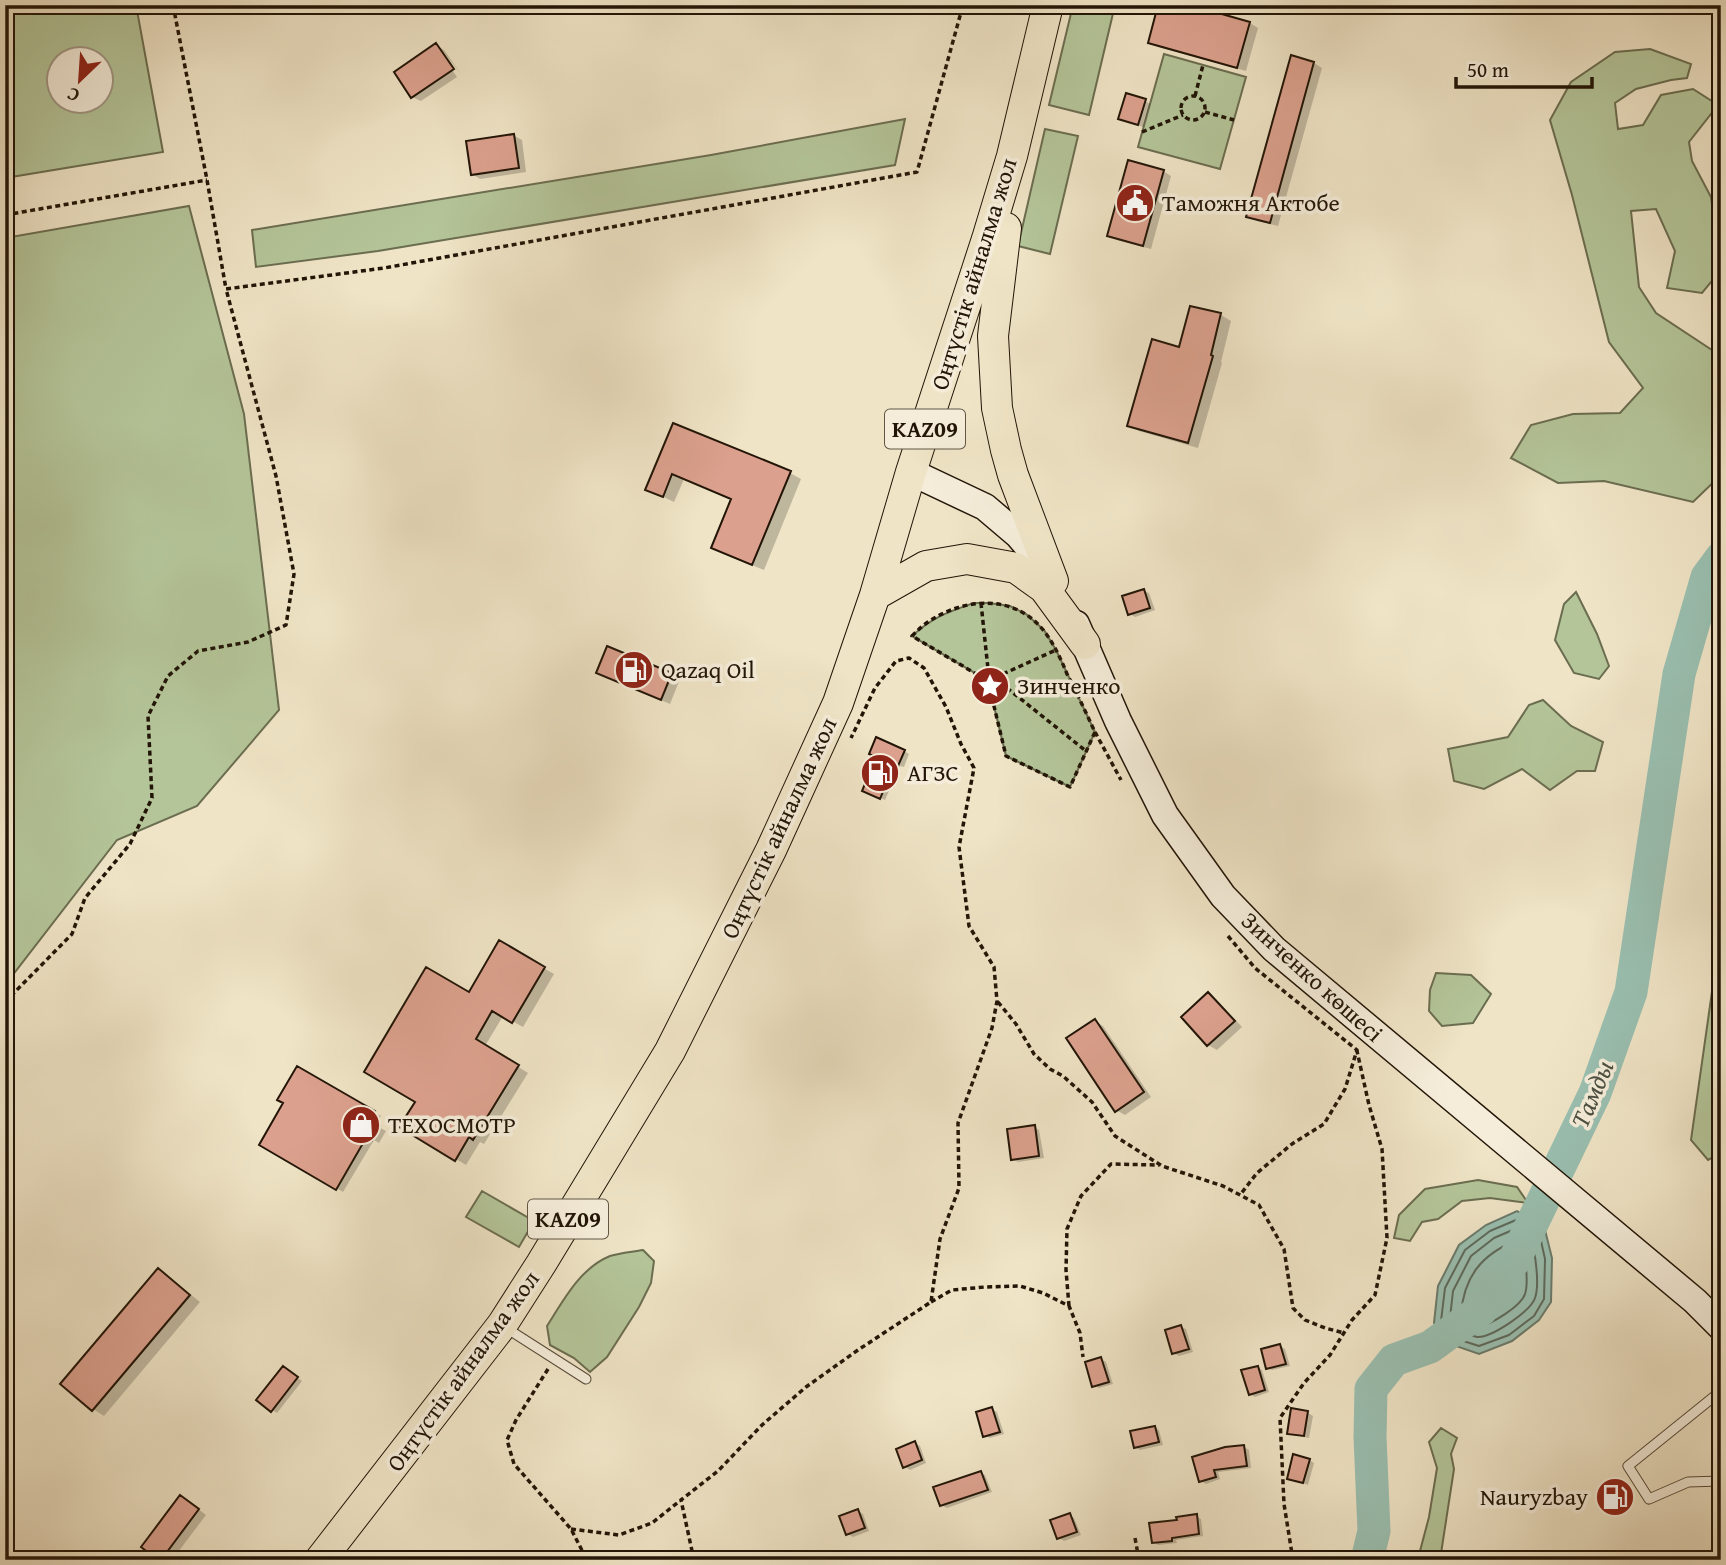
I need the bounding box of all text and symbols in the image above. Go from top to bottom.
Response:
north arrow [46,46,116,116]
scale bar [1456,46,1593,90]
text: 50 m [1467,54,1509,85]
text: С [62,80,84,110]
street label: Оңтүстік айналма жол [922,154,1025,394]
public building icon: Таможня Актобе [1114,182,1156,224]
place label: Таможня Актобе [1162,185,1340,220]
road number: KAZ09 [885,410,965,448]
fuel station icon: Qazaq Oil [613,649,655,691]
place label: Qazaq Oil [661,652,755,687]
place icon: Зинченко [969,665,1011,707]
place label: Зинченко [1017,668,1120,703]
street label: Оңтүстік айналма жол [712,711,845,944]
fuel station icon: АГЗС [859,752,901,794]
place label: АГЗС [907,755,959,790]
street label: Зинченко көшесі [1234,903,1391,1050]
water label: Тамды [1560,1054,1623,1134]
shop icon: ТЕХОСМОТР [340,1104,382,1146]
place label: ТЕХОСМОТР [388,1107,516,1142]
road number: KAZ09 [528,1200,608,1238]
street label: Оңтүстік айналма жол [378,1263,548,1478]
fuel station icon: Nauryzbay [1594,1476,1636,1518]
place label: Nauryzbay [1480,1479,1588,1514]

